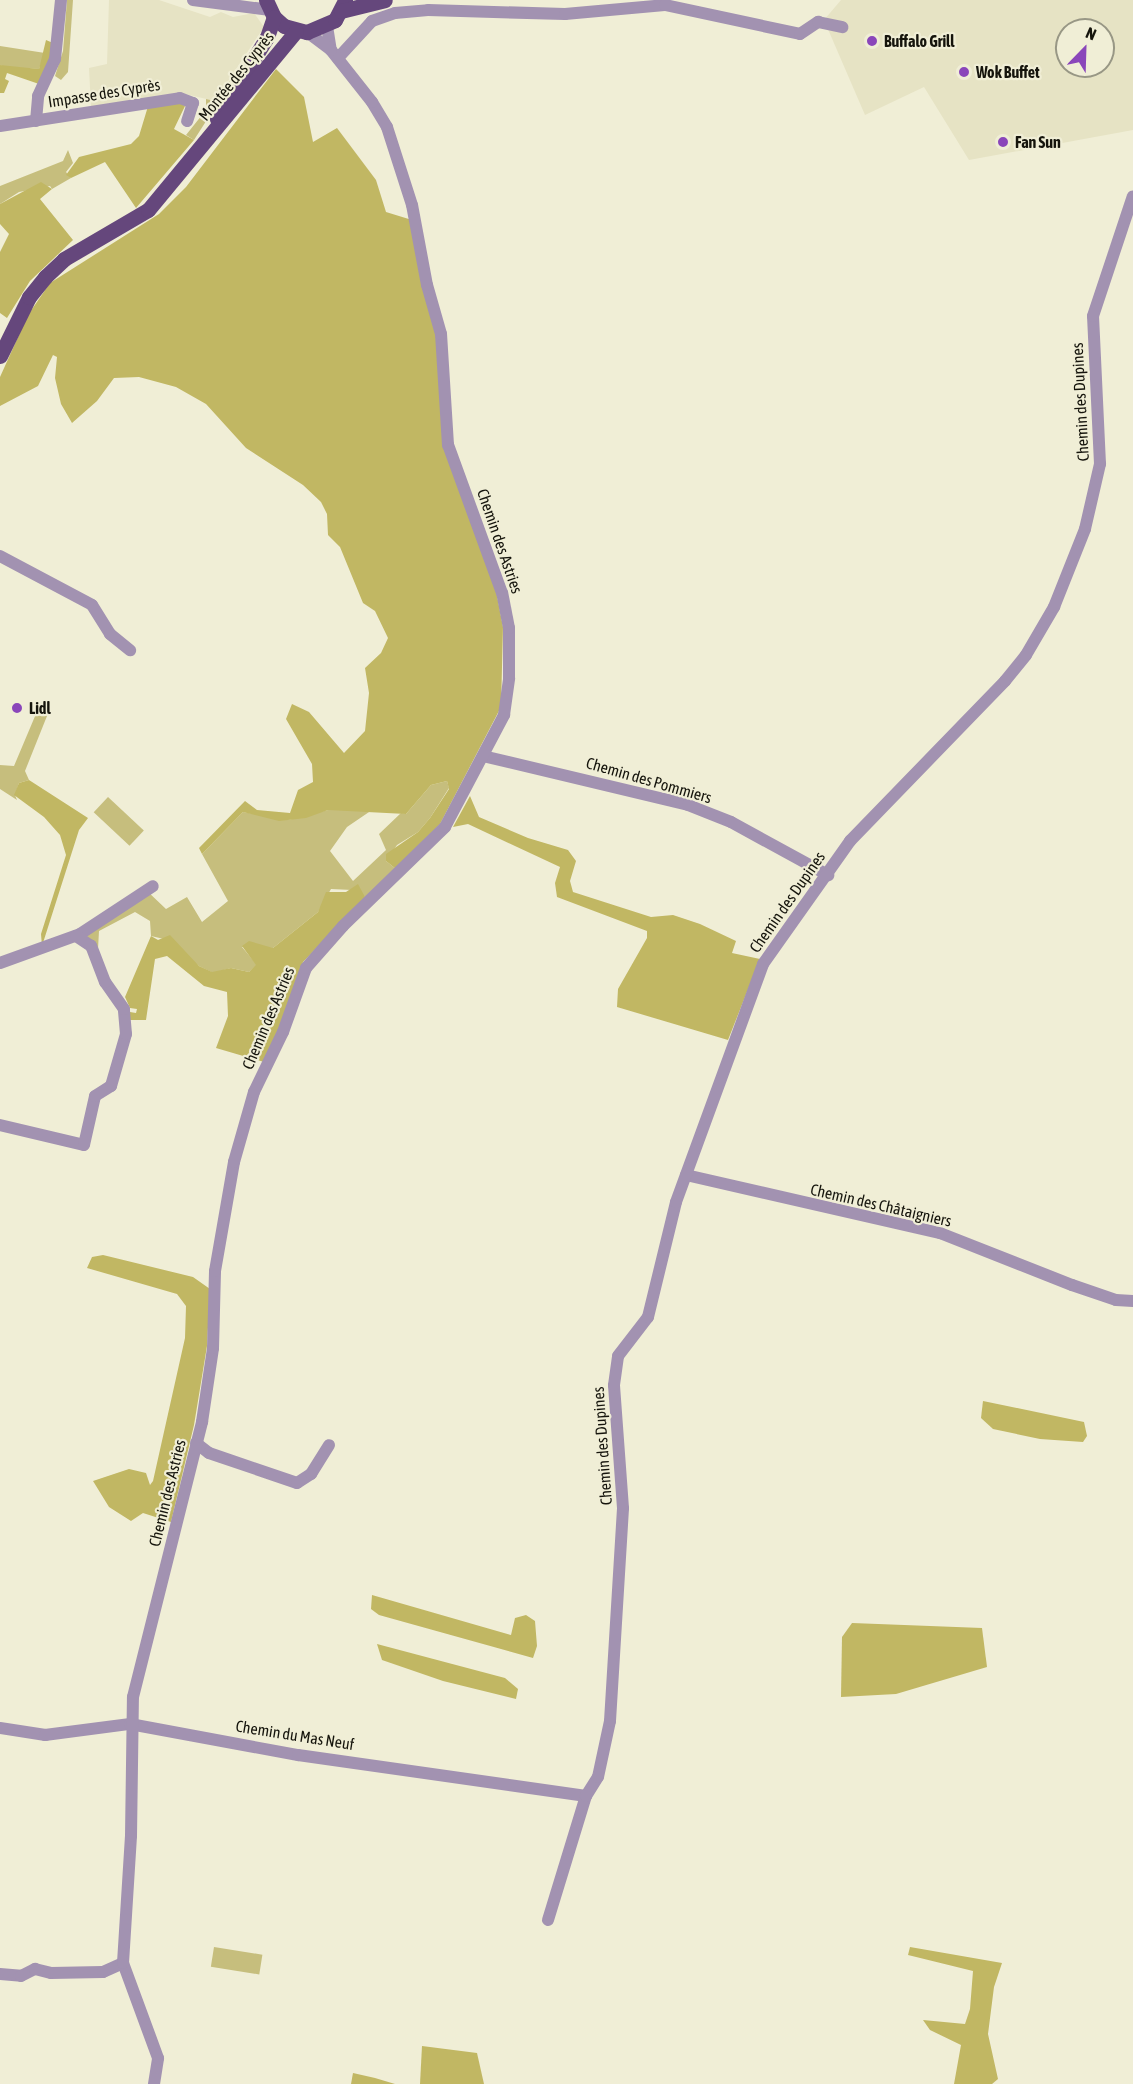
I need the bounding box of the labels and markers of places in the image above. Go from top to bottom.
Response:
place label: Buffalo Grill [884,31,955,51]
marker: Buffalo Grill [865,34,879,48]
place label: Wok Buffet [976,62,1040,82]
marker: Wok Buffet [957,65,971,79]
place label: Fan Sun [1015,132,1061,152]
marker: Fan Sun [996,135,1010,149]
place label: Lidl [29,698,51,718]
marker: Lidl [10,701,24,715]

